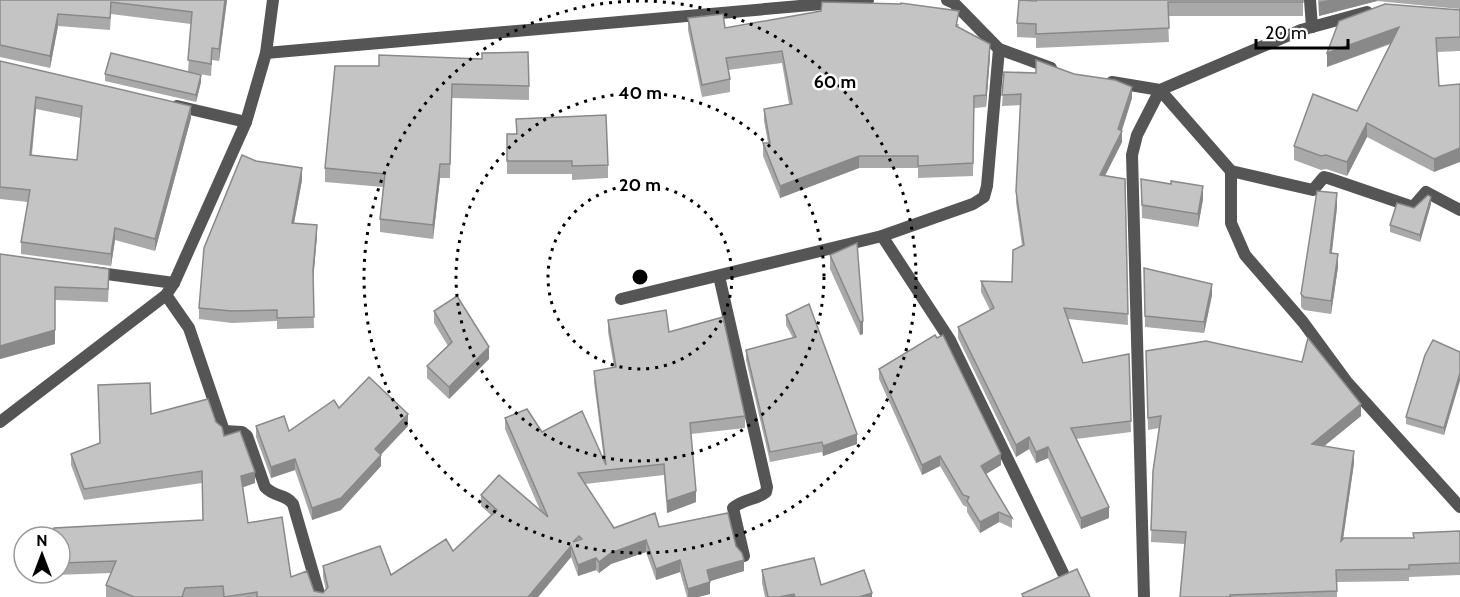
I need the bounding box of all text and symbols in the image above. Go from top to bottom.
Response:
scale bar [1256,12,1348,50]
text: 20 m [1265,22,1307,44]
text: 60 m [814,71,856,93]
text: 40 m [618,82,662,104]
text: 20 m [619,174,661,196]
centre of rings [630,267,650,287]
north arrow [12,525,72,585]
text: N [36,531,48,550]

